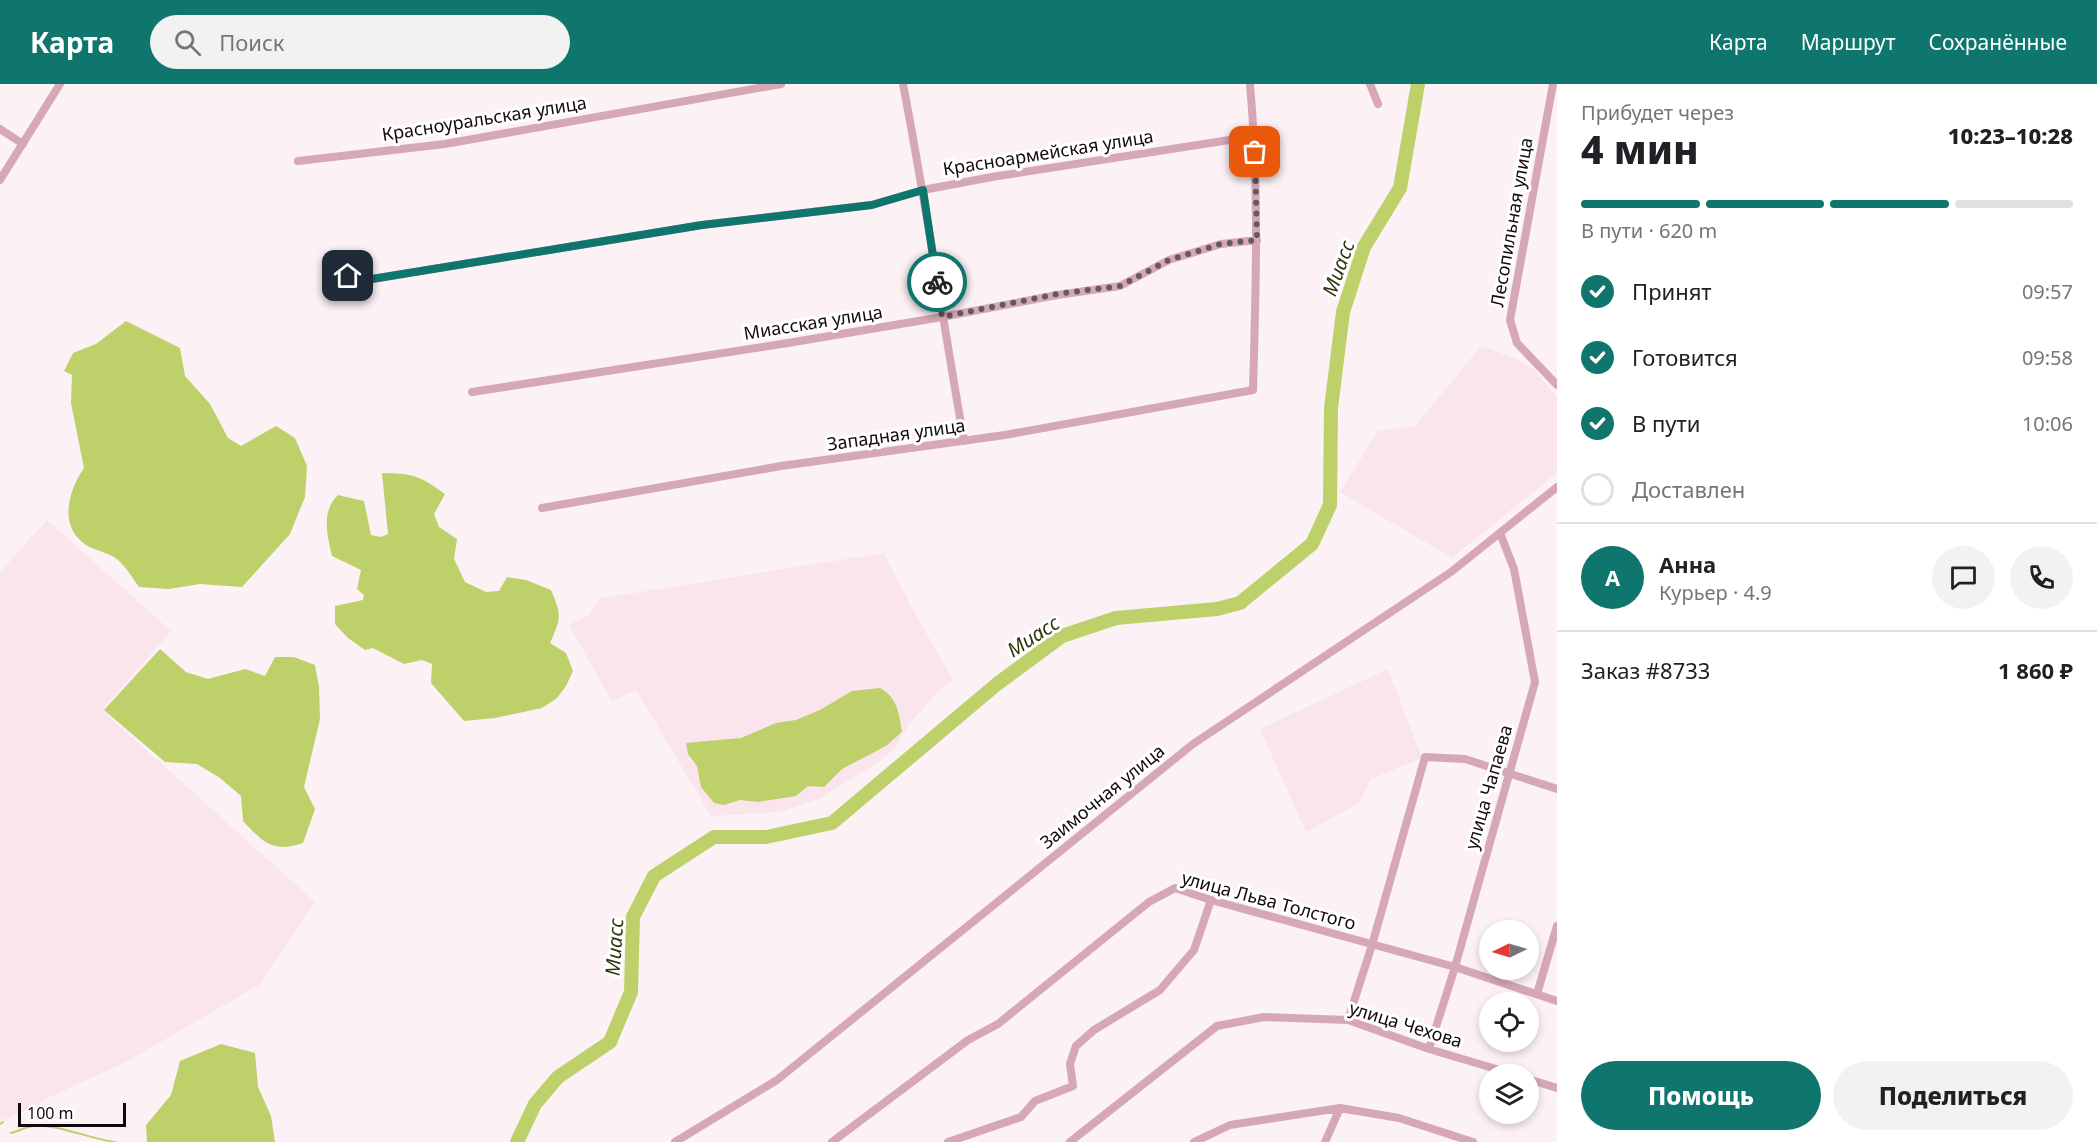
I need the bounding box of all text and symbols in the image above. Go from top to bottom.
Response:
search box [150,15,570,69]
text: Карта [30,23,114,61]
icon: search [171,26,204,59]
text: Поиск [219,27,285,57]
text: Карта [1709,28,1768,56]
text: Маршрут [1801,28,1896,56]
text: Сохранённые [1929,28,2067,56]
street label: Красноуральская улица [380,90,588,146]
text: Прибудет через [1581,99,1734,126]
text: 10:23–10:28 [1948,120,2073,150]
text: 4 мин [1581,122,1699,175]
street label: Красноармейская улица [941,123,1155,181]
pin [1229,126,1280,177]
icon: bag [1238,135,1271,168]
street label: Лесопильная улица [1484,135,1538,309]
text: В пути · 620 m [1581,217,1717,244]
water label: Миасс [1315,236,1361,300]
pin [322,250,373,301]
courier [907,252,967,312]
icon: home [331,259,364,292]
icon: bike [921,266,954,299]
icon: check [1581,275,1614,308]
text: Принят [1632,276,1712,306]
text: 09:57 [2022,278,2073,305]
street label: Миасская улица [742,299,884,345]
icon: check [1581,341,1614,374]
text: Готовится [1632,342,1738,372]
text: 09:58 [2022,344,2073,371]
icon: check [1581,407,1614,440]
text: В пути [1632,408,1700,438]
text: 10:06 [2022,410,2073,437]
street label: Западная улица [825,412,967,456]
text: Доставлен [1632,474,1745,504]
button: chat [1932,546,1995,609]
button: phone [2010,546,2073,609]
text: Анна [1659,549,1716,579]
text: А [1605,562,1620,592]
text: Курьер · 4.9 [1659,579,1772,606]
water label: Миасс [1002,609,1065,663]
text: Заказ #8733 [1581,655,1710,685]
text: 1 860 ₽ [1998,655,2073,685]
street label: улица Чапаева [1459,722,1517,852]
street label: Заимочная улица [1035,738,1169,854]
street label: улица Льва Толстого [1179,865,1359,935]
water label: Миасс [599,917,630,977]
north arrow [1479,920,1539,980]
map controls [1479,920,1539,1124]
button: locate [1479,992,1539,1052]
street label: улица Чехова [1347,995,1465,1053]
button: Помощь [1581,1061,1821,1130]
button: Поделиться [1833,1061,2073,1130]
button: layers [1479,1064,1539,1124]
scale bar [18,1100,126,1128]
text: 100 m [27,1102,74,1124]

